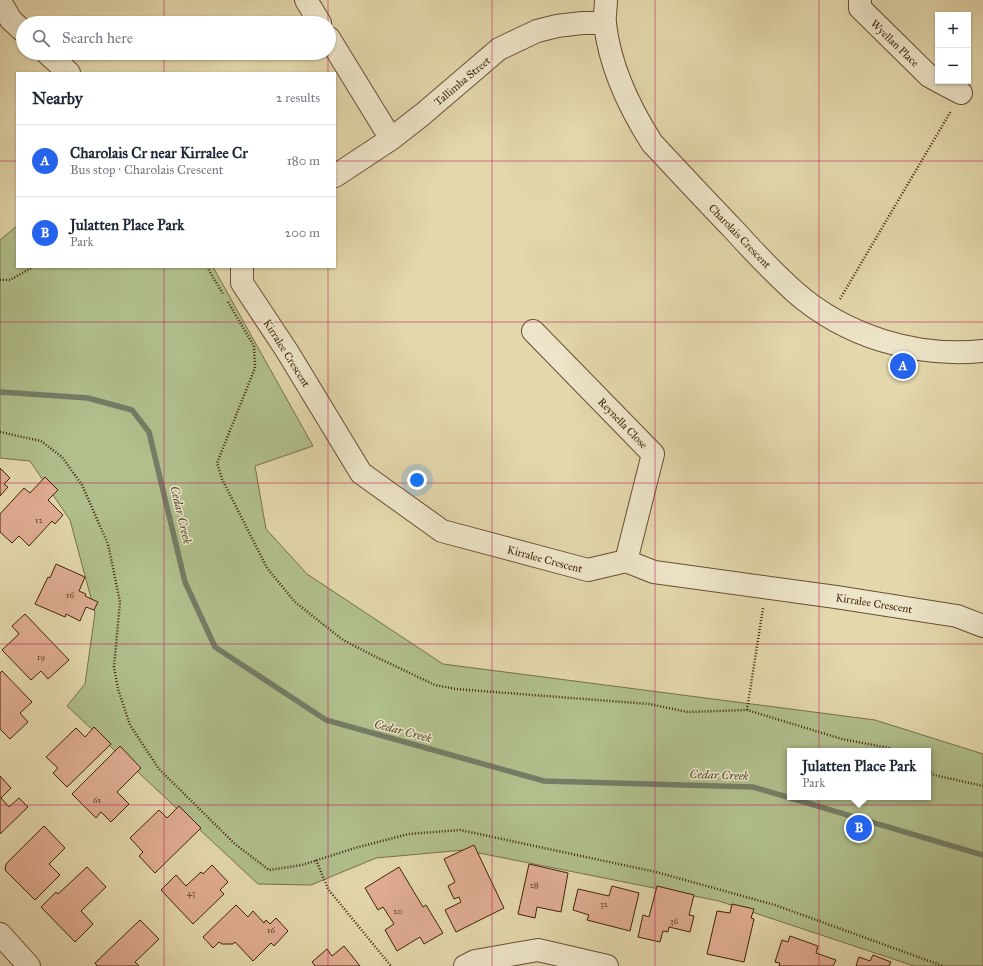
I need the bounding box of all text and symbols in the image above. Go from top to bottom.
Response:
map controls [935,12,971,84]
button: + [935,12,971,48]
search box [16,16,336,60]
street label: Wyellan Place [868,17,922,70]
icon: search [30,27,52,49]
text: Search here [62,29,133,47]
button: − [935,48,971,84]
street label: Tallimba Street [432,54,493,109]
text: Nearby [32,88,83,109]
text: 2 results [276,90,320,106]
text: Charolais Cr near Kirralee Cr [70,144,248,162]
text: A [41,153,49,169]
text: 180 m [287,153,320,169]
text: Bus stop · Charolais Crescent [70,162,223,178]
street label: Charolais Crescent [706,202,774,271]
text: Julatten Place Park [70,216,184,234]
text: B [41,225,49,241]
text: 200 m [285,225,320,241]
text: Park [70,234,94,250]
street label: Kirralee Crescent [261,317,313,390]
pin: A [890,351,916,381]
street label: Reynella Close [595,395,650,452]
your location [407,470,427,490]
water label: Cedar Creek [168,485,195,546]
house number: 12 [35,514,44,525]
street label: Kirralee Crescent [506,543,584,576]
house number: 16 [66,589,74,600]
street label: Kirralee Crescent [835,591,913,616]
house number: 19 [37,651,45,662]
water label: Cedar Creek [373,717,434,746]
popup [787,748,931,800]
text: Julatten Place Park [802,757,916,775]
water label: Cedar Creek [689,767,749,783]
text: Park [802,775,825,791]
house number: 61 [93,794,101,805]
pin: B [846,813,872,843]
house number: 28 [529,879,539,890]
house number: 43 [187,887,196,898]
house number: 32 [600,898,609,909]
house number: 20 [393,905,403,916]
house number: 36 [670,915,678,926]
house number: 16 [267,924,275,935]

